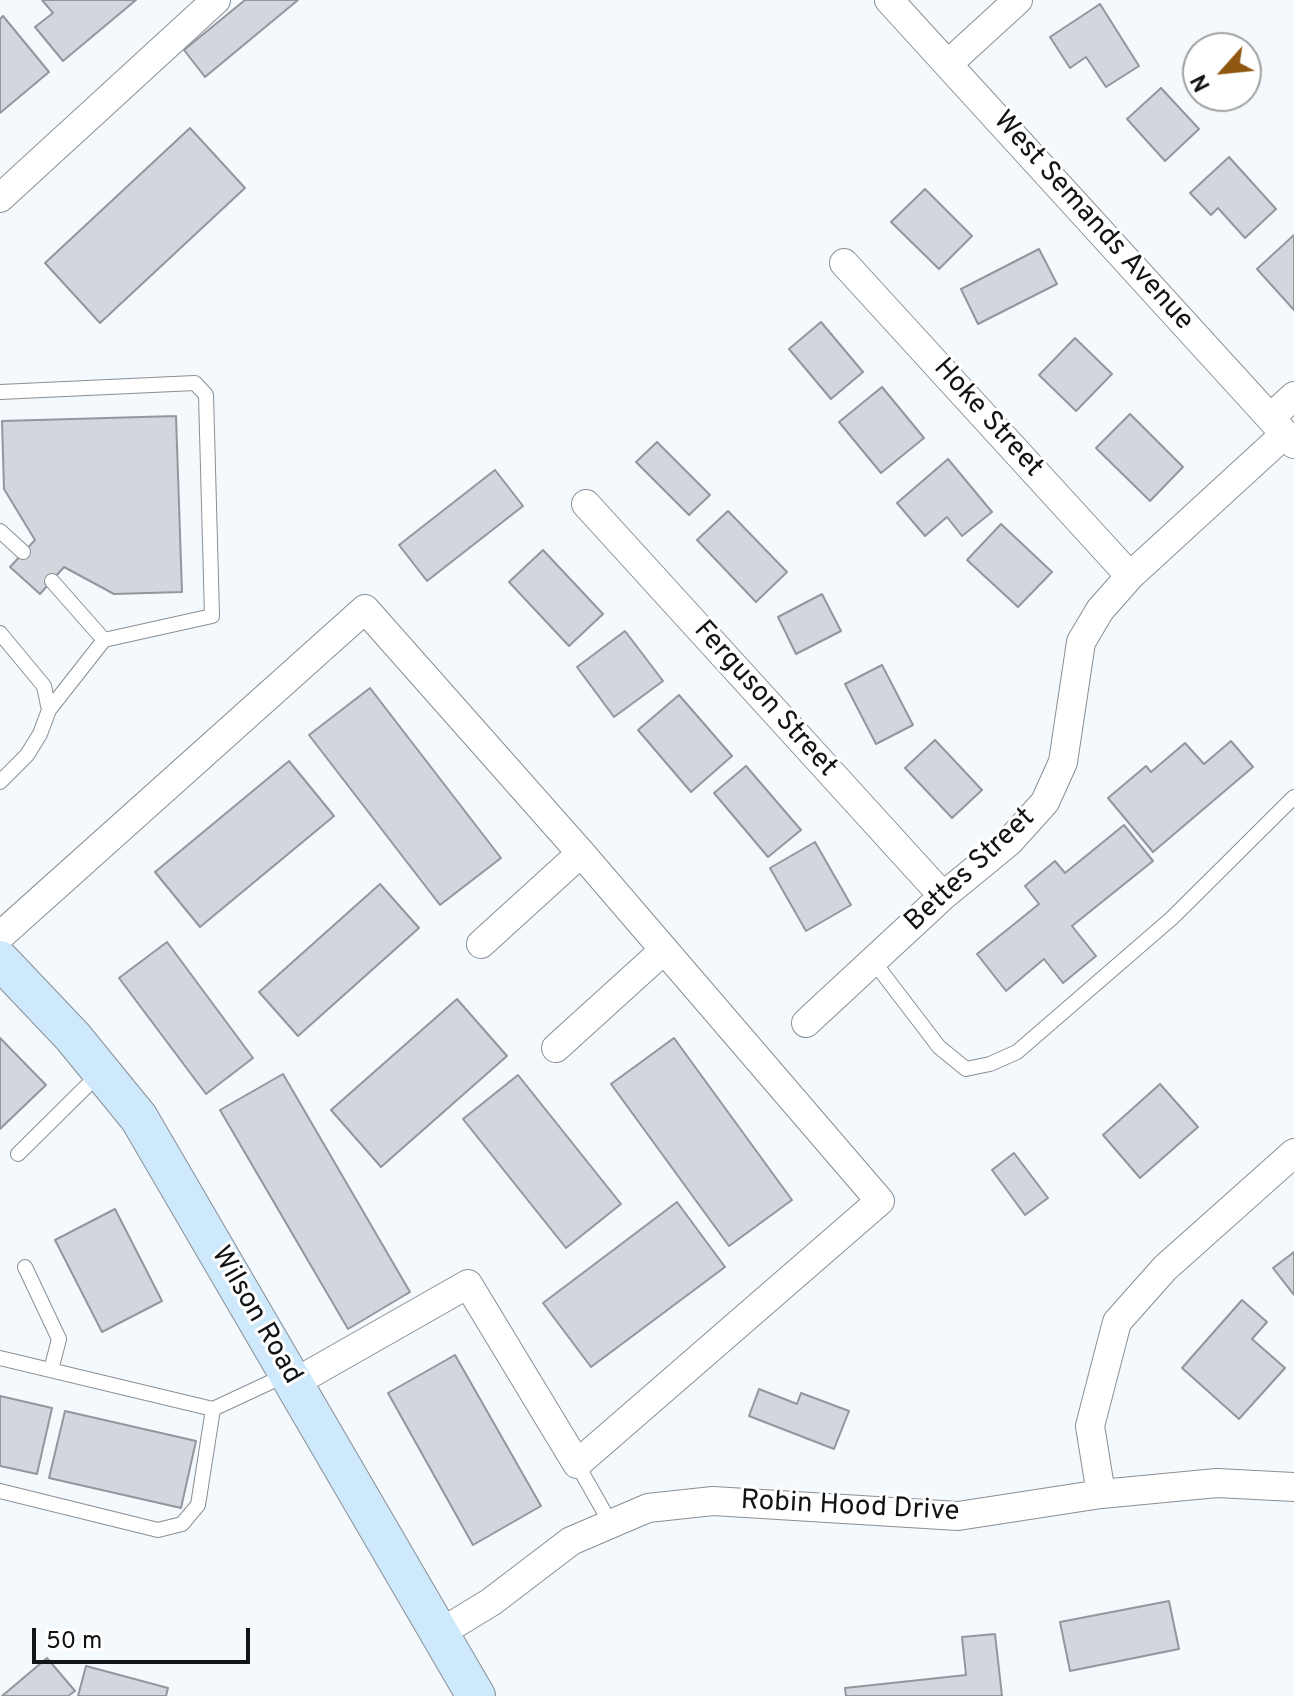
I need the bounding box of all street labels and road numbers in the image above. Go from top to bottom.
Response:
street label: West Semands Avenue [985,105,1199,339]
street label: Hoke Street [925,353,1049,485]
street label: Ferguson Street [685,615,843,785]
street label: Bettes Street [899,802,1043,940]
street label: Wilson Road [202,1241,308,1391]
street label: Robin Hood Drive [740,1485,960,1531]

